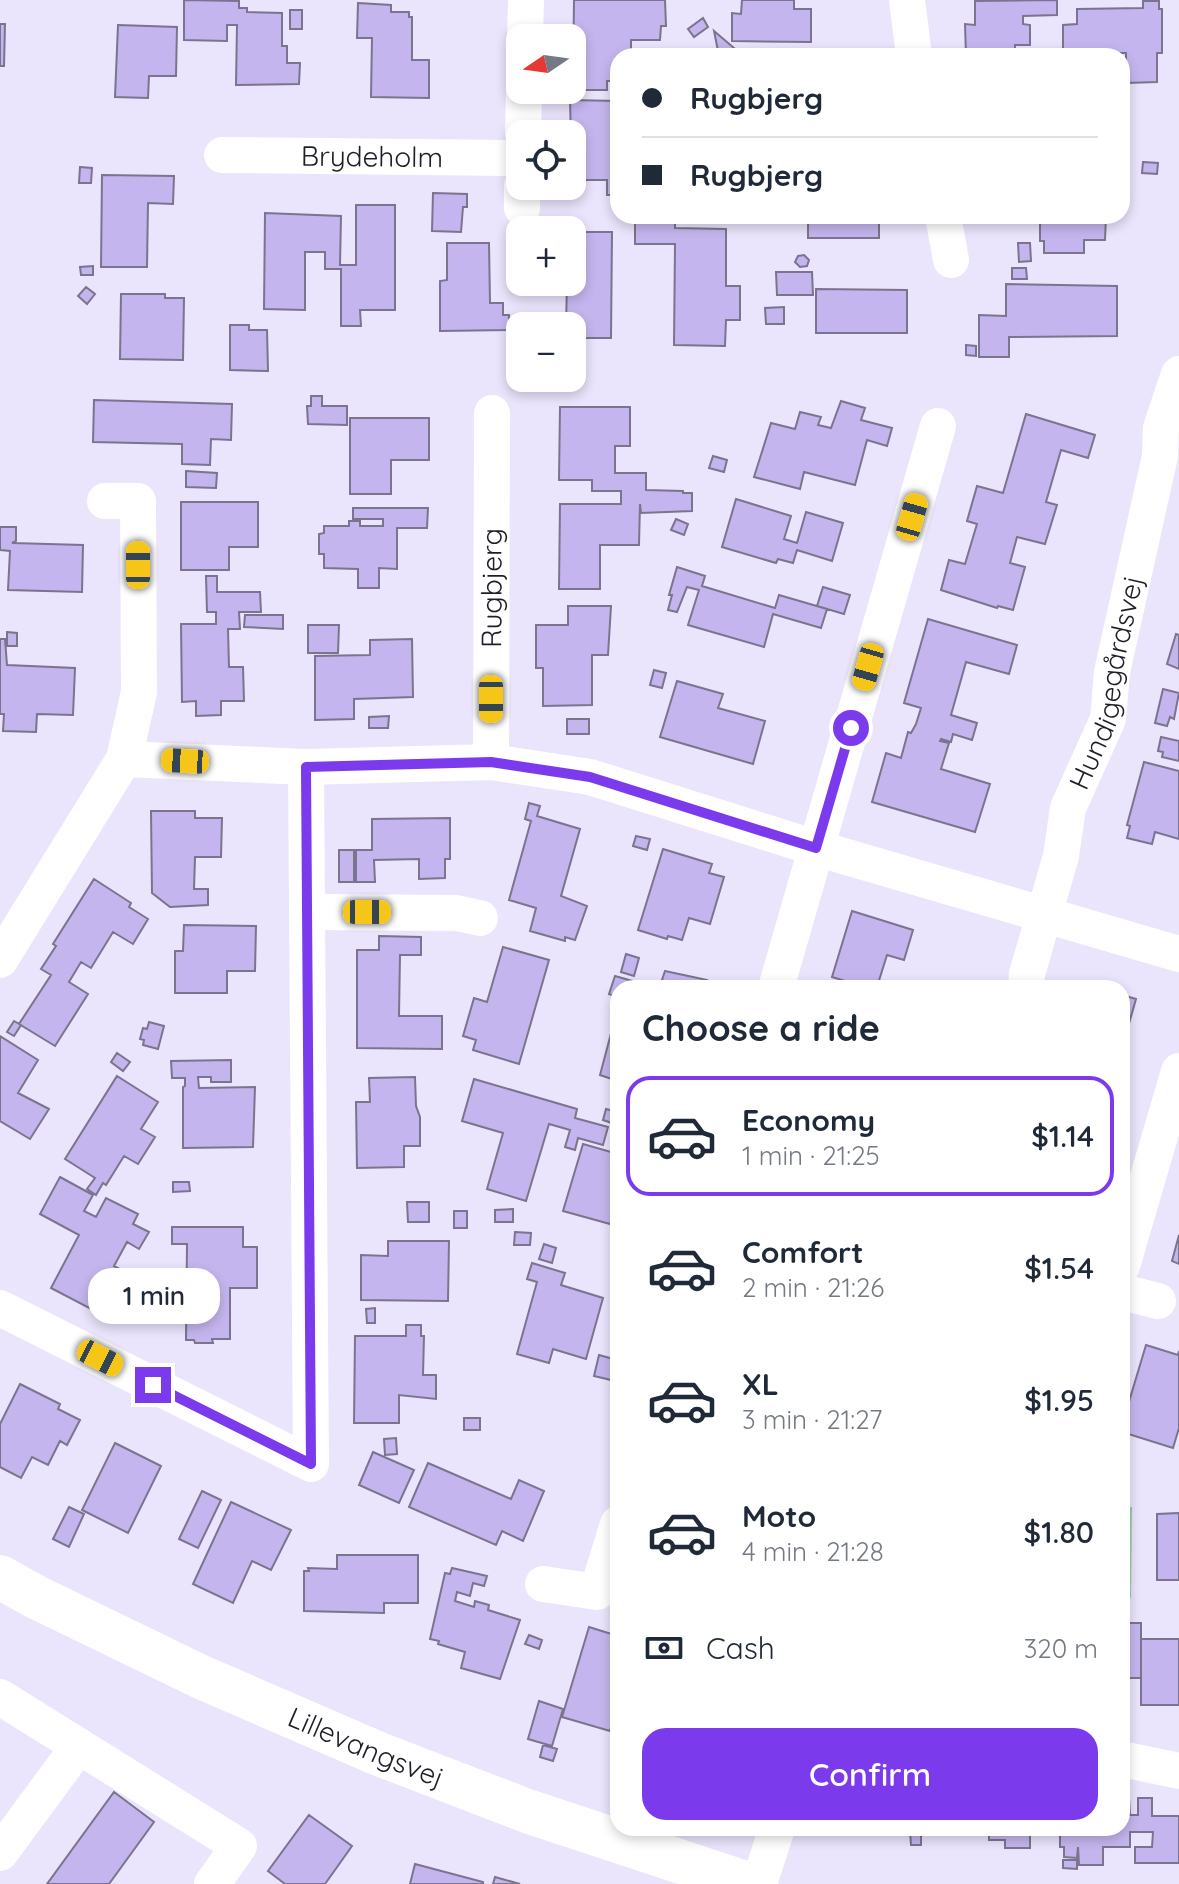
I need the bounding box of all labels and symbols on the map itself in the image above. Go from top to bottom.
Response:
north arrow [506,24,586,104]
street label: Brydeholm [301,138,443,174]
car [894,491,930,543]
street label: Rugbjerg [473,528,509,648]
car [126,541,150,589]
street label: Hundigegårdsvej [1061,572,1150,795]
car [850,641,886,693]
car [479,675,503,723]
route start [833,710,869,746]
car [160,748,210,774]
car [343,900,391,924]
callout: 1 min [87,1269,219,1325]
car [73,1336,127,1380]
route end [135,1367,171,1403]
street label: Lillevangsvej [283,1699,449,1794]

